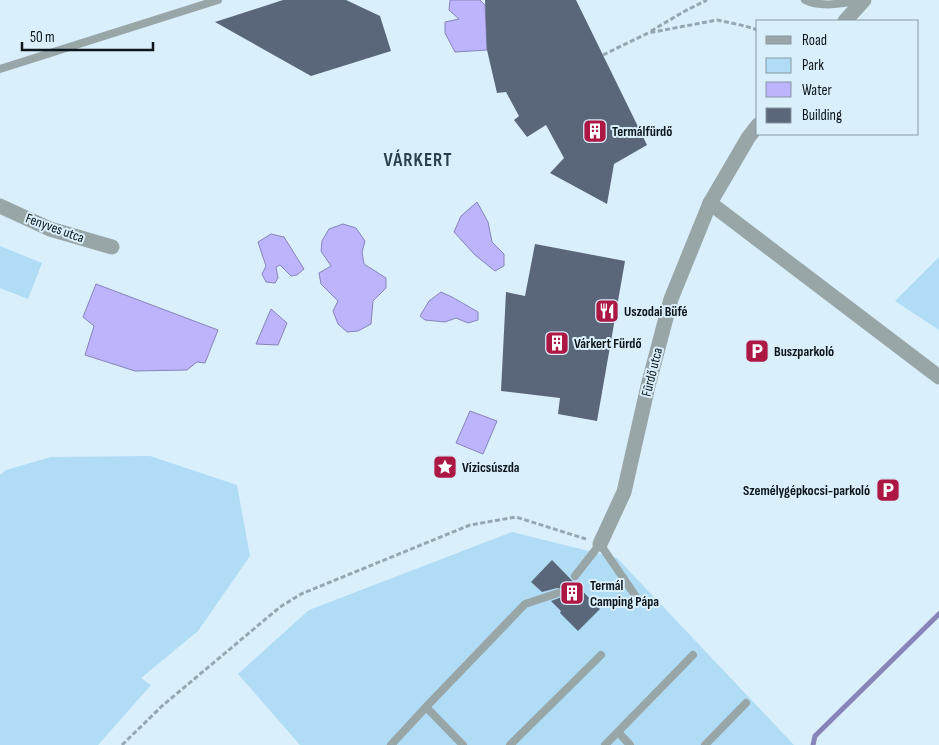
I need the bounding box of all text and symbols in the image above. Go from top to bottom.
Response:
scale bar [22,20,154,52]
legend [756,20,919,135]
text: 50 m [30,28,55,47]
text: Road [802,31,827,50]
text: Park [802,56,824,75]
text: Water [802,81,833,100]
text: Building [802,106,842,125]
building icon: Termálfürdő [582,118,608,144]
place label: Termálfürdő [612,123,672,140]
district label: VÁRKERT [384,149,452,172]
street label: Fenyves utca [23,210,87,246]
restaurant icon: Uszodai Büfé [594,298,620,324]
place label: Uszodai Büfé [624,303,688,320]
building icon: Várkert Fürdő [544,330,570,356]
place label: Várkert Fürdő [574,335,642,352]
parking icon: Buszparkoló [744,338,770,364]
place label: Buszparkoló [774,343,834,360]
street label: Fürdő utca [638,346,666,398]
place icon: Vízicsúszda [432,454,458,480]
place label: Vízicsúszda [462,459,520,476]
parking icon: Személygépkocsi-parkoló [875,477,901,503]
place label: Személygépkocsi-parkoló [743,482,870,499]
place label: Termál Camping Pápa [590,577,659,610]
building icon: Termál Camping Pápa [559,580,585,606]

